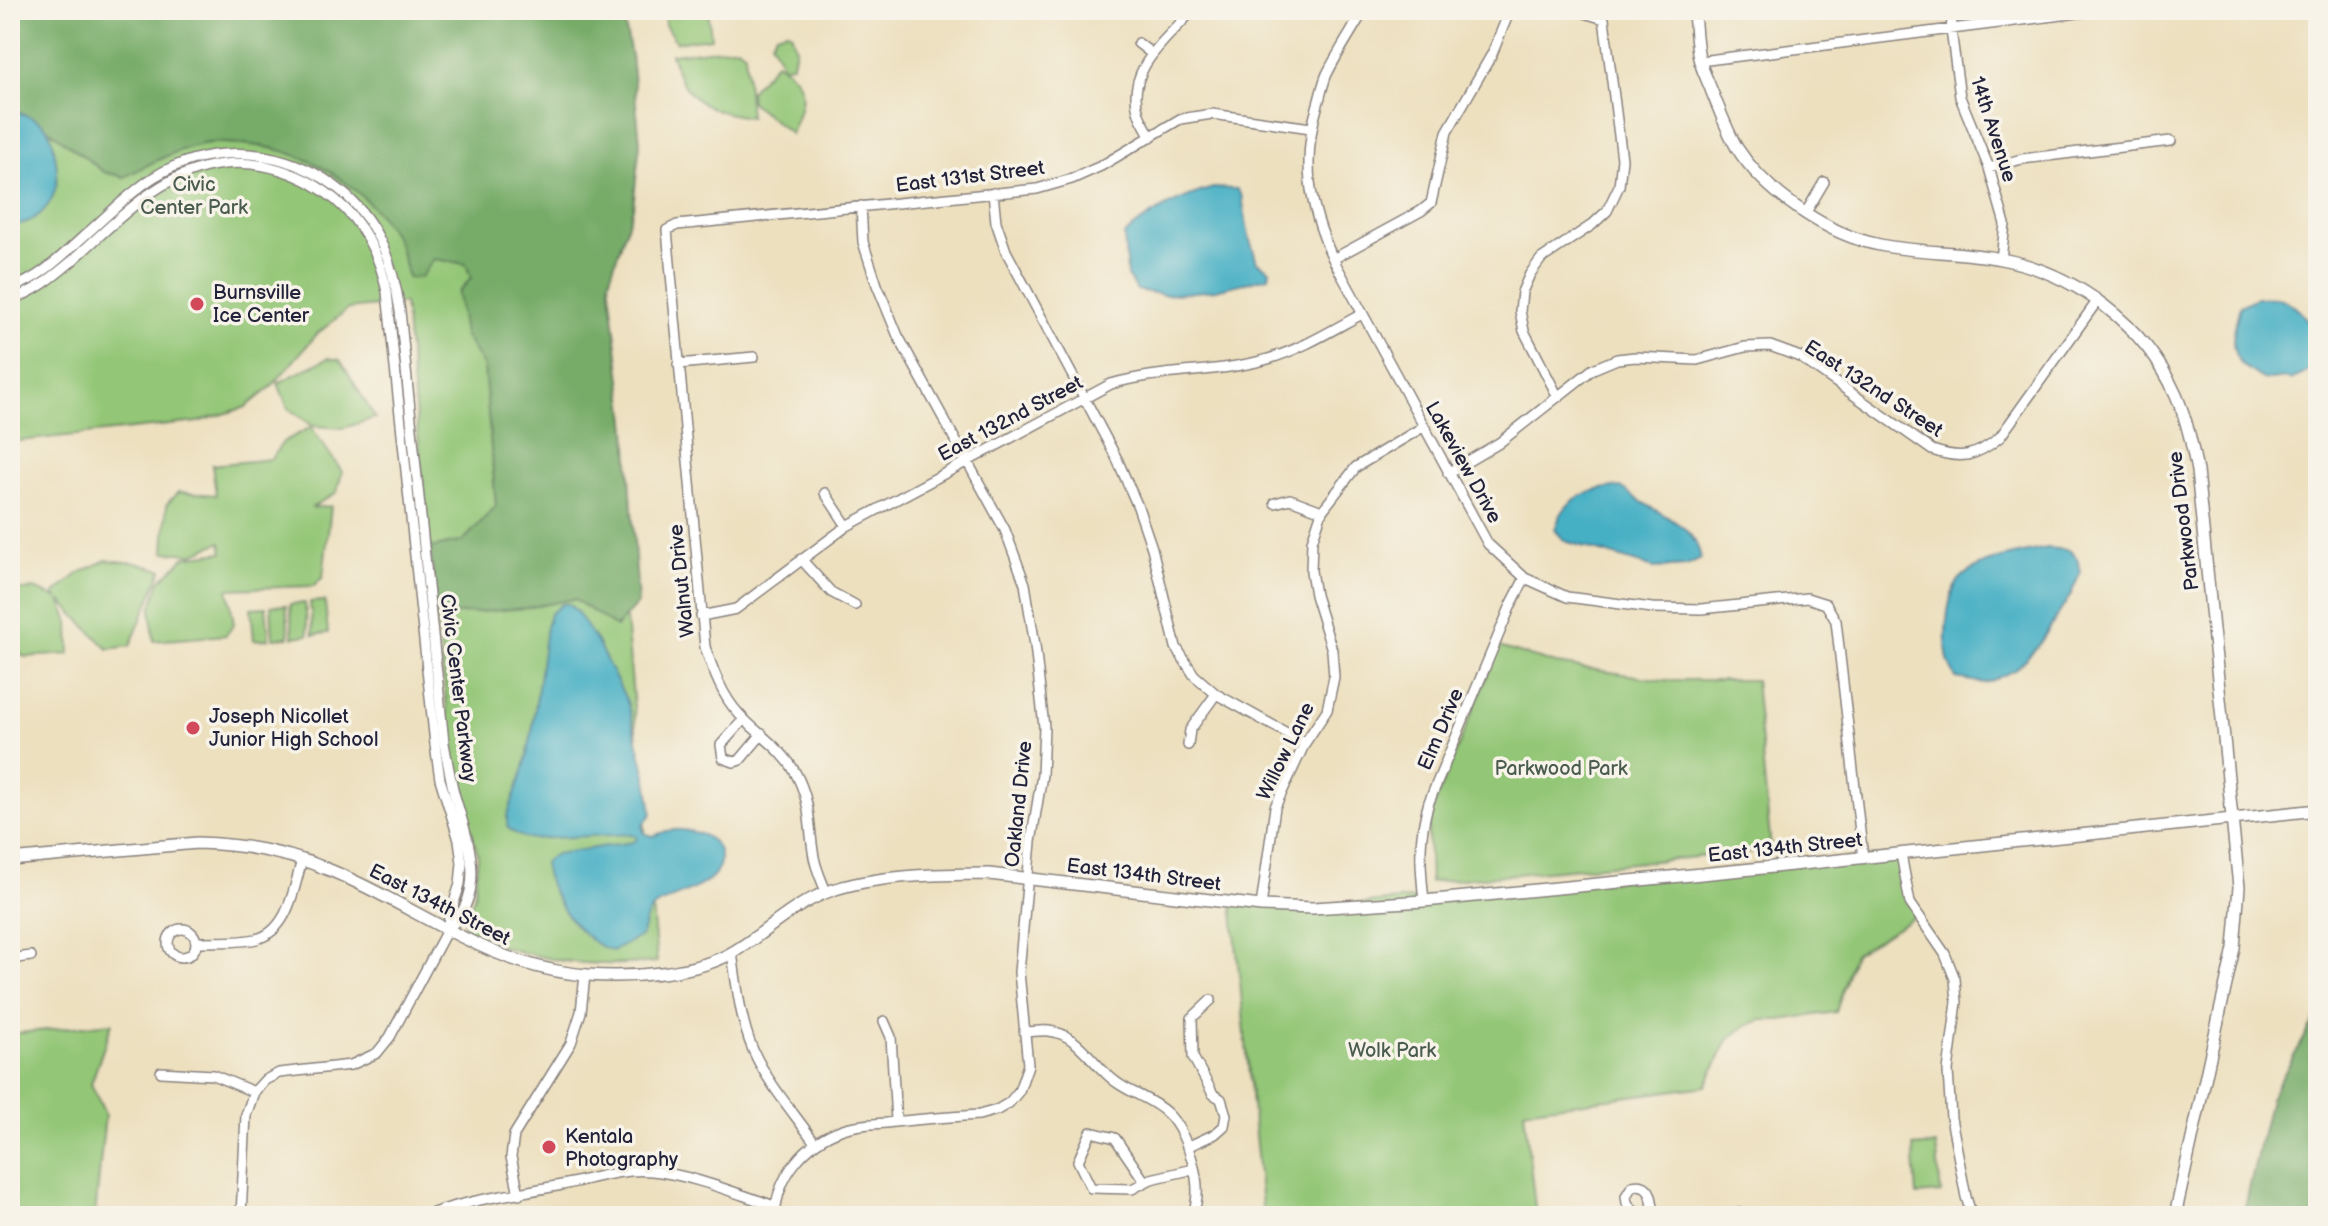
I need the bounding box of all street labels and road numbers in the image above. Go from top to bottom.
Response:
street label: 14th Avenue [1965,73,2021,185]
street label: East 131st Street [894,156,1046,198]
street label: East 132nd Street [1800,335,1947,443]
street label: East 132nd Street [934,371,1087,467]
street label: Lakeview Drive [1420,397,1507,528]
street label: Parkwood Drive [2164,450,2204,592]
street label: Walnut Drive [664,523,700,639]
street label: Civic Center Parkway [435,593,481,784]
street label: Elm Drive [1413,685,1469,774]
street label: Willow Lane [1252,698,1320,804]
street label: Oakland Drive [1000,740,1038,868]
street label: East 134th Street [1707,828,1864,868]
street label: East 134th Street [1065,854,1222,896]
street label: East 134th Street [365,859,514,951]

